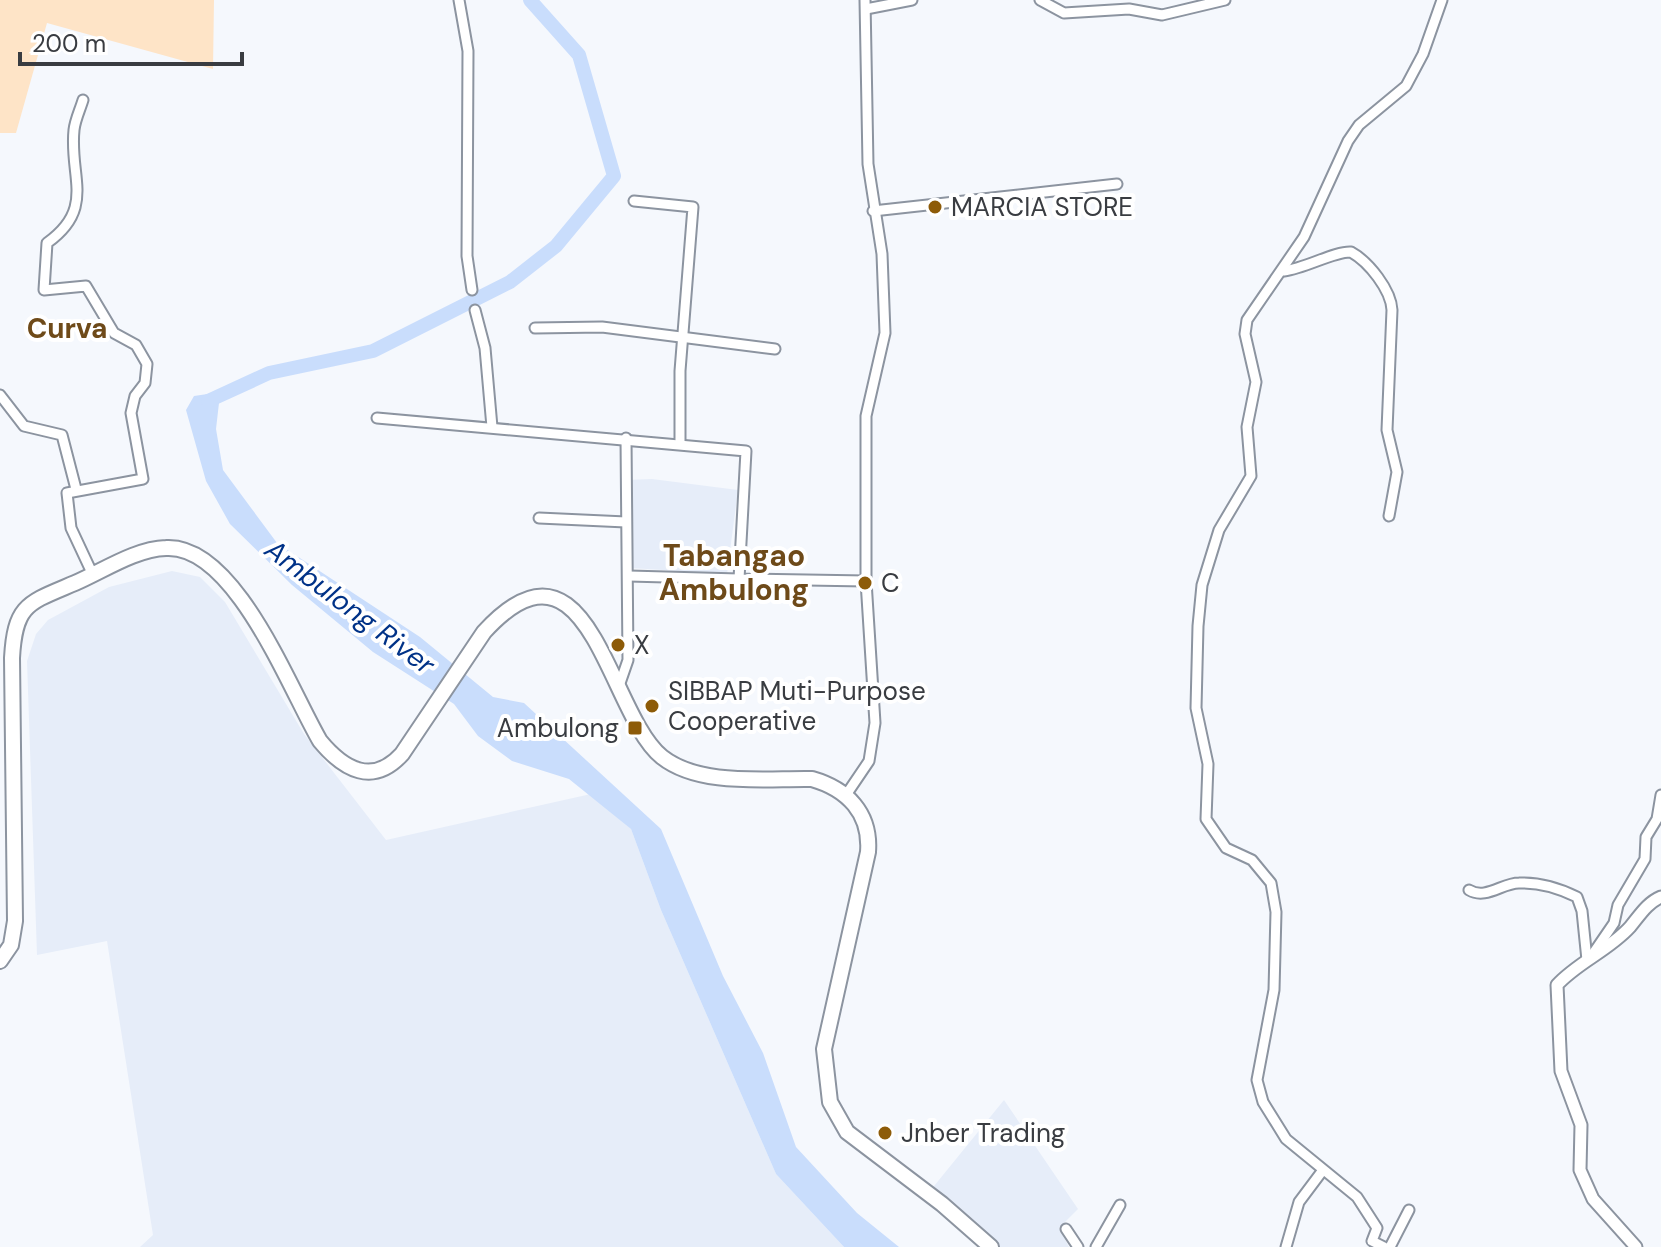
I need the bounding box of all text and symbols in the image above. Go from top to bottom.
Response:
scale bar [20,16,242,66]
text: 200 m [32,28,106,59]
place label: MARCIA STORE [951,190,1133,224]
marker: MARCIA STORE [926,198,944,216]
district label: Curva [27,310,107,347]
water label: Ambulong River [257,530,443,683]
district label: Tabangao Ambulong [659,536,809,609]
place label: C [881,566,900,600]
marker: C [856,574,874,592]
place label: X [634,628,650,662]
marker: X [609,636,627,654]
place label: SIBBAP Muti-Purpose Cooperative [668,674,926,738]
marker: SIBBAP Muti-Purpose Cooperative [643,697,661,715]
place label: Ambulong [497,711,619,745]
marker: Ambulong [626,719,644,737]
place label: Jnber Trading [901,1116,1065,1150]
marker: Jnber Trading [876,1124,894,1142]

